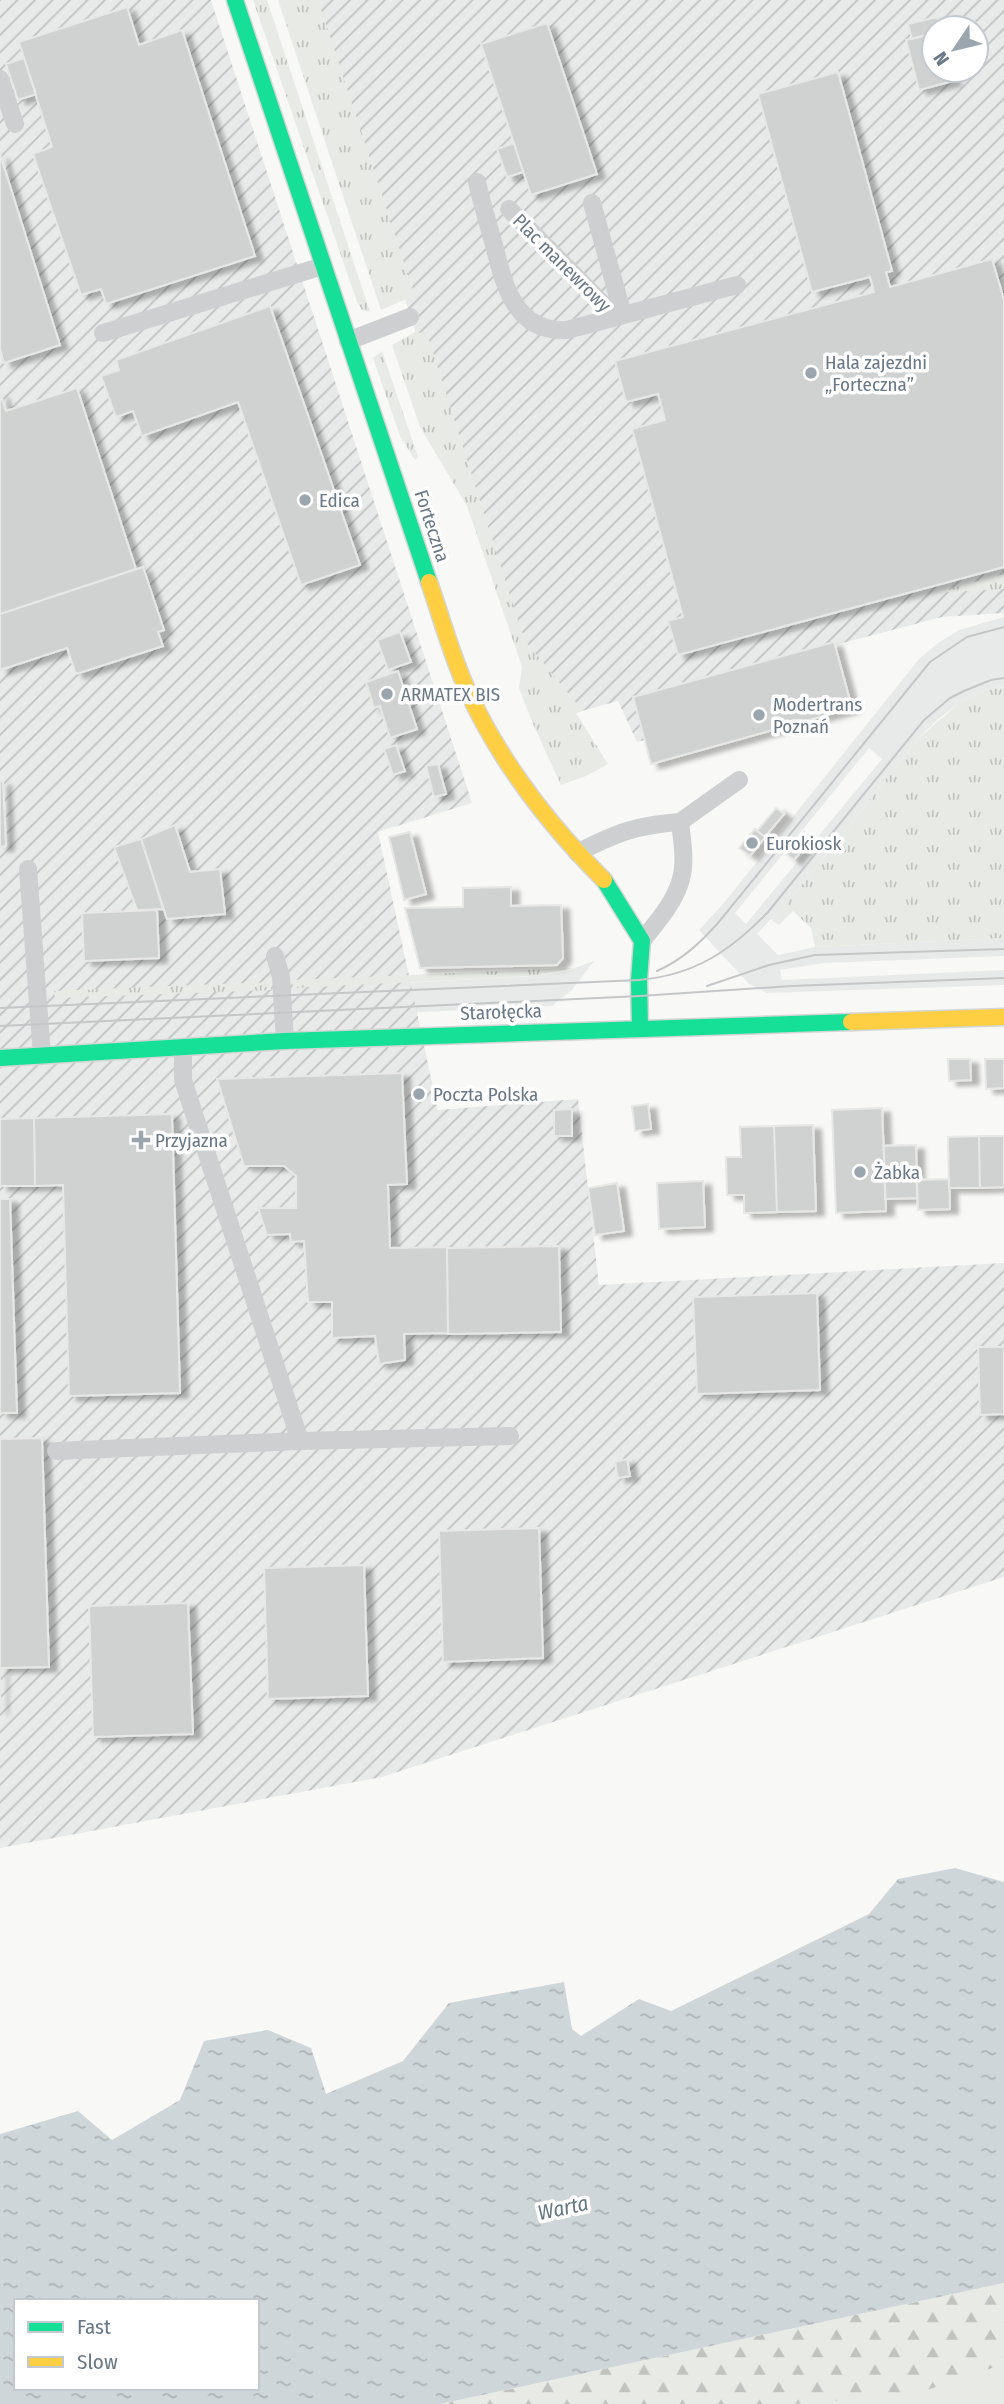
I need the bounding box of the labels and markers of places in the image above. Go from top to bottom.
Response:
place label: Hala zajezdni „Forteczna” [825,351,927,396]
marker: Hala zajezdni „Forteczna” [803,365,819,381]
place label: Edica [319,489,360,512]
marker: Edica [297,492,313,508]
place label: ARMATEX BIS [401,683,500,706]
marker: ARMATEX BIS [379,686,395,702]
place label: Modertrans Poznań [773,693,862,738]
marker: Modertrans Poznań [751,707,767,723]
place label: Eurokiosk [766,832,841,855]
marker: Eurokiosk [744,835,760,851]
place label: Poczta Polska [433,1083,538,1106]
marker: Poczta Polska [411,1086,427,1102]
place label: Przyjazna [155,1129,228,1152]
marker: Przyjazna [133,1132,149,1148]
place label: Żabka [874,1161,920,1184]
marker: Żabka [852,1164,868,1180]

